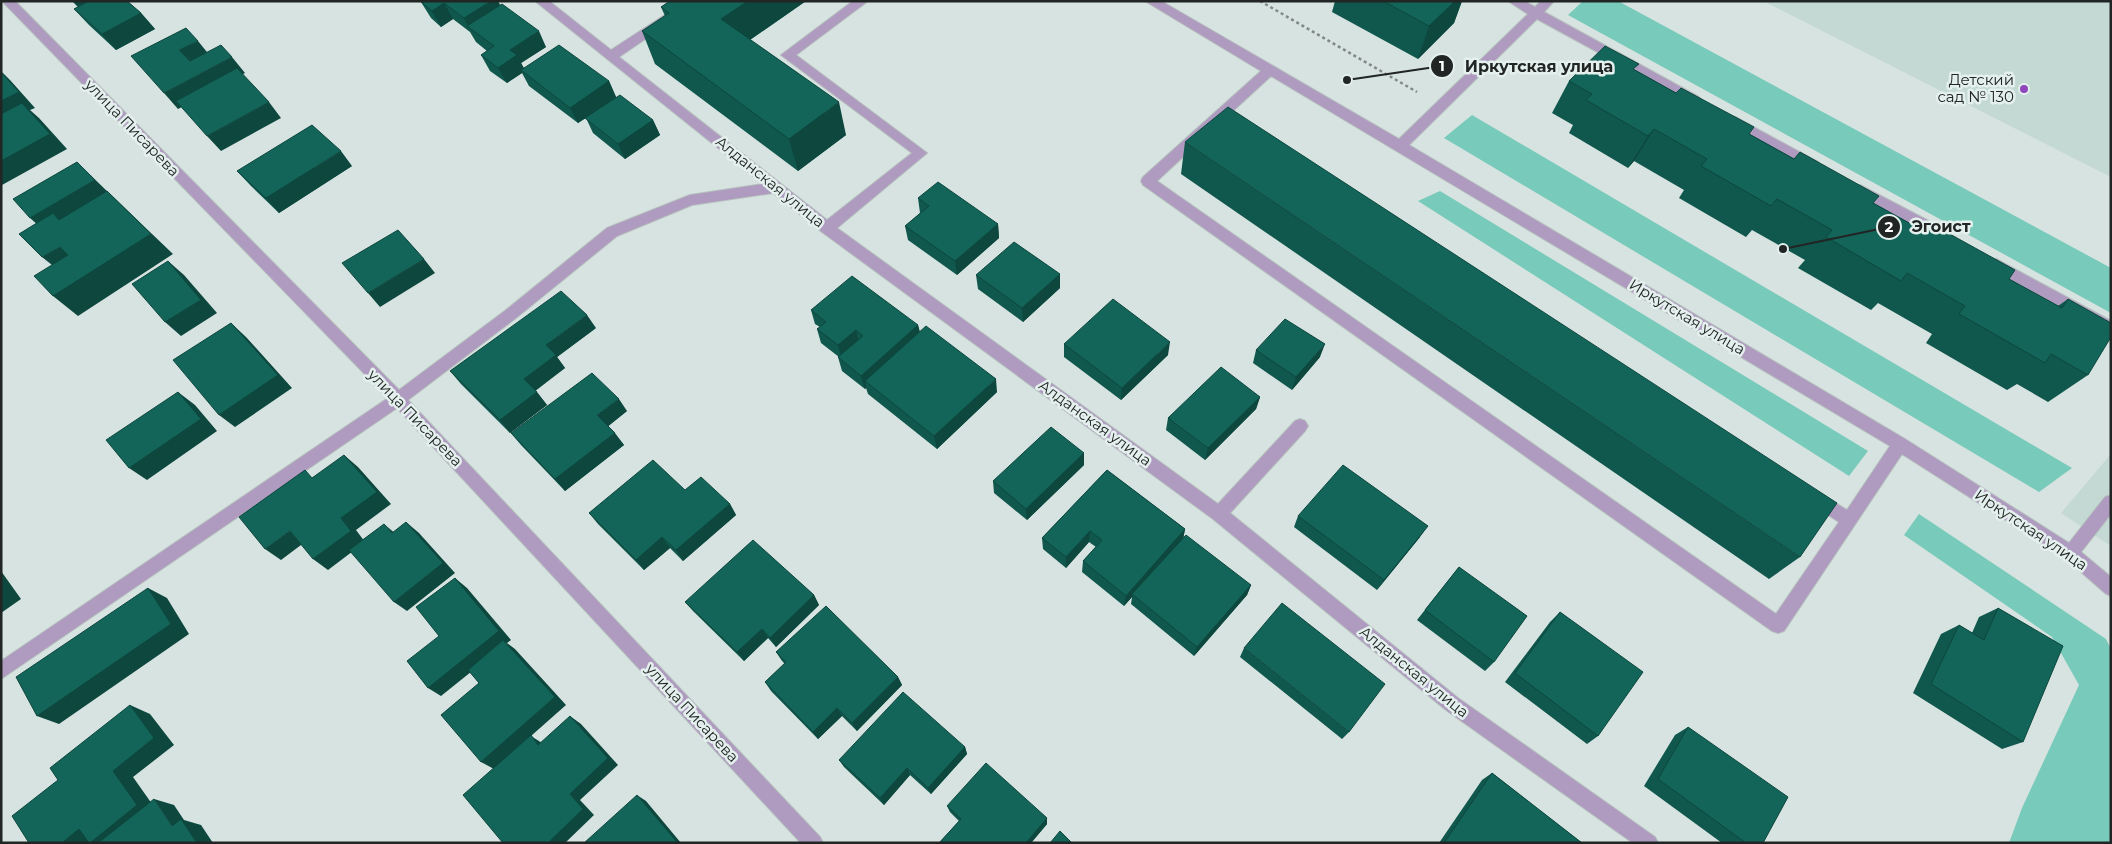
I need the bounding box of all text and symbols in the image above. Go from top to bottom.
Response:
callout: Иркутская улица [1430,51,1623,82]
text: 1 [1439,56,1445,75]
text: Иркутская улица [1465,57,1613,76]
place label: Детский сад № 130 [1937,70,2014,106]
street label: улица Писарева [80,74,184,180]
marker: Детский сад № 130 [2018,83,2030,95]
street label: Алданская улица [712,132,829,231]
callout: Эгоист [1877,211,1981,242]
text: 2 [1885,217,1894,236]
text: Эгоист [1911,217,1971,236]
street label: Иркутская улица [1626,274,1749,359]
street label: улица Писарева [363,364,467,470]
street label: Алданская улица [1035,375,1155,470]
street label: Иркутская улица [1971,485,2091,574]
street label: Алданская улица [1356,622,1473,721]
street label: улица Писарева [641,659,743,766]

